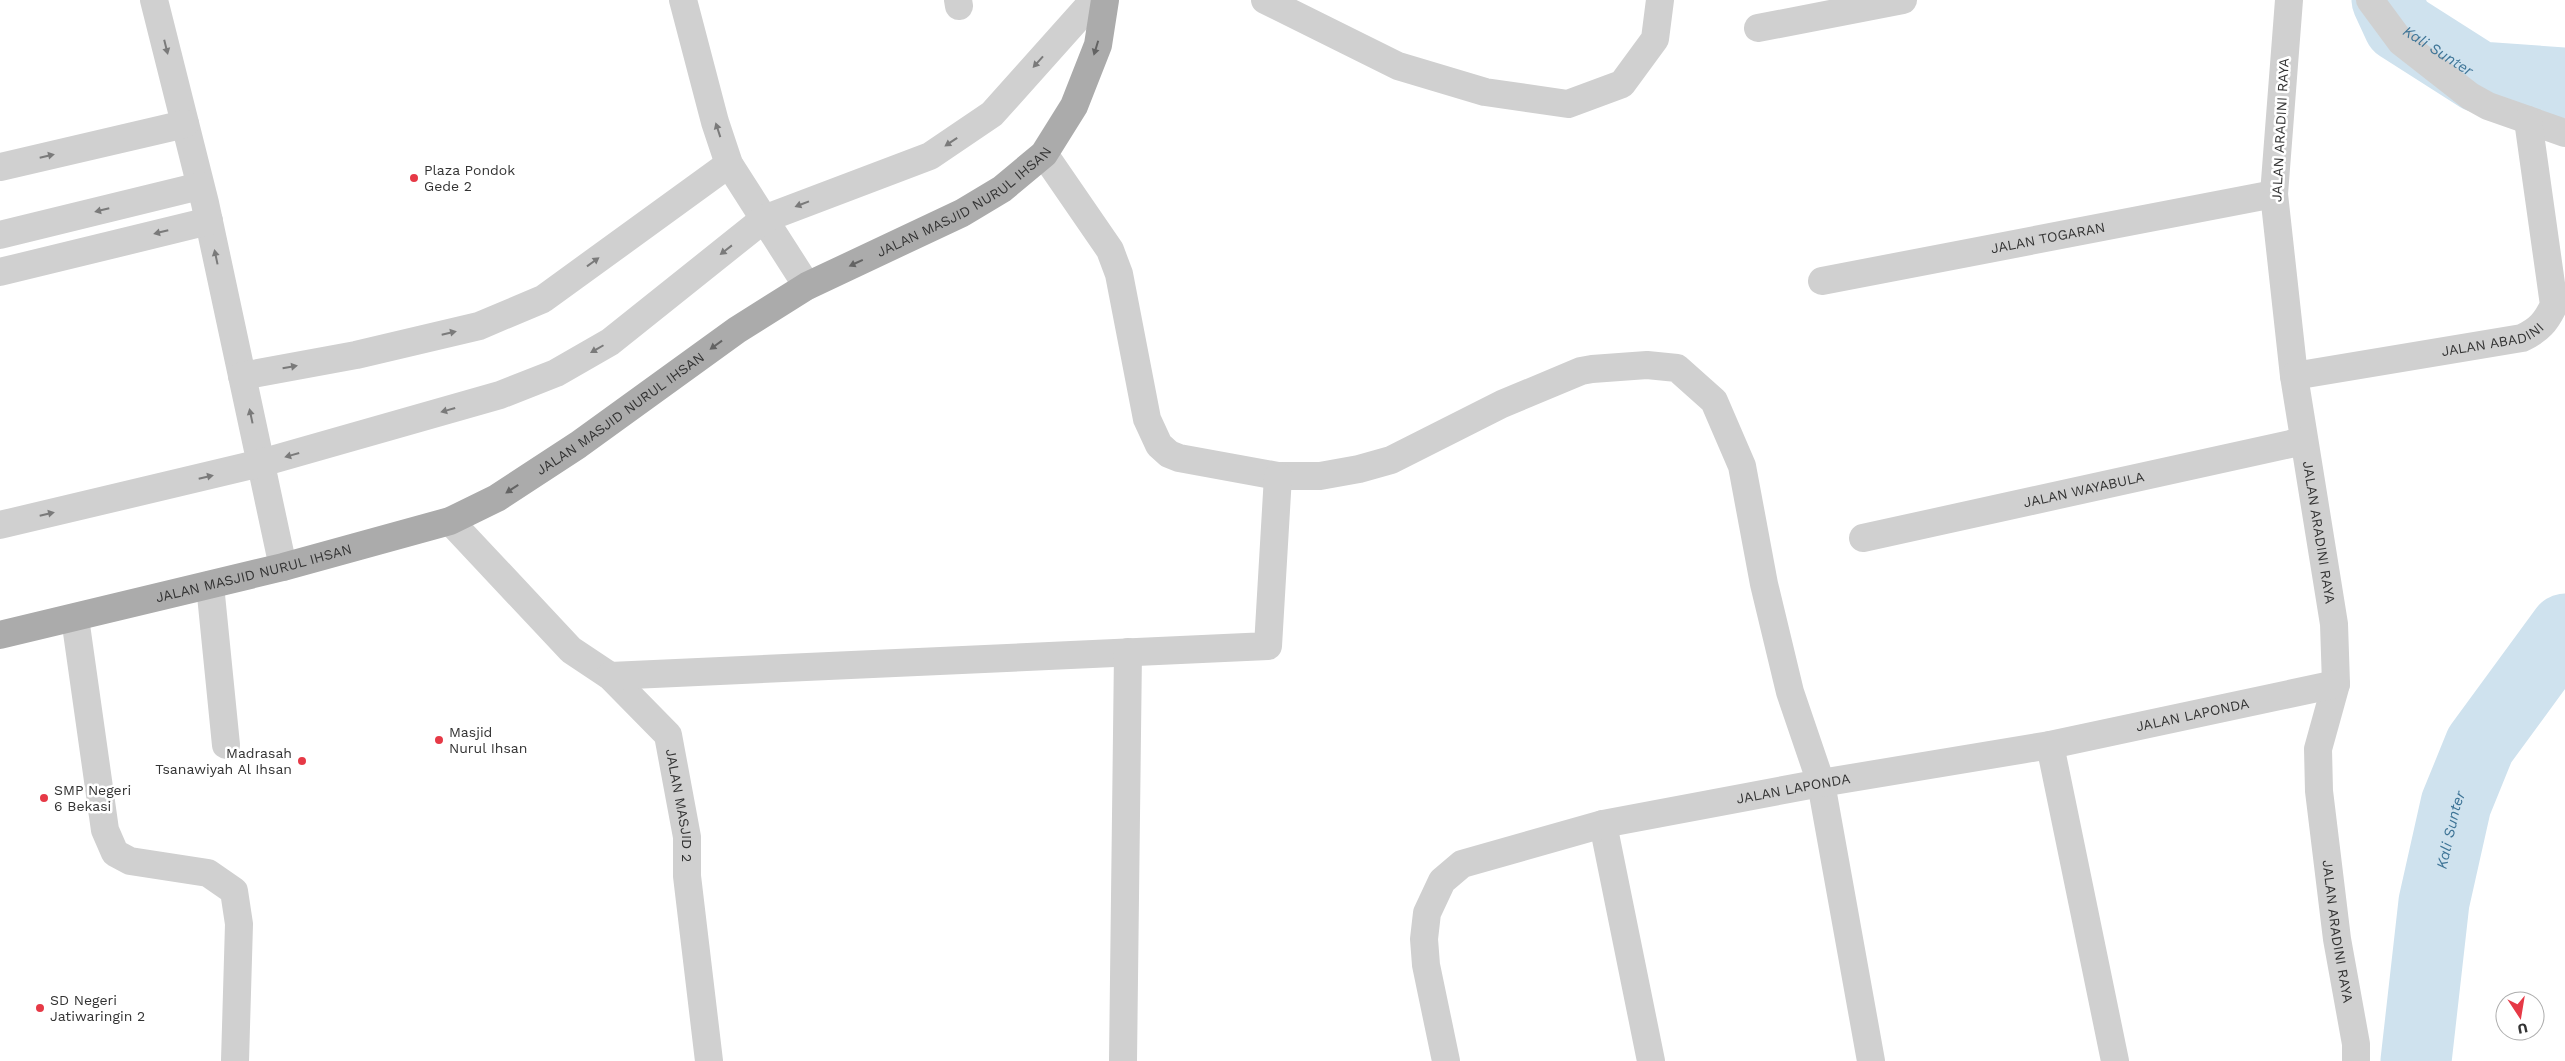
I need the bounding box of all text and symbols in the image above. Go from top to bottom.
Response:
water label: Kali Sunter [2400,22,2477,81]
one-way arrow [162,40,170,55]
one-way arrow [1091,40,1099,55]
one-way arrow [1032,56,1044,68]
street label: JALAN ARADINI RAYA [2268,58,2292,202]
one-way arrow [713,122,721,137]
one-way arrow [945,137,958,147]
street label: JALAN MASJID NURUL IHSAN [874,144,1054,260]
one-way arrow [40,152,55,160]
place label: Plaza Pondok Gede 2 [424,162,515,194]
marker: Plaza Pondok Gede 2 [408,172,420,184]
one-way arrow [795,201,809,209]
one-way arrow [95,206,110,214]
street label: JALAN TOGARAN [1989,219,2106,256]
one-way arrow [154,229,169,237]
one-way arrow [720,244,733,255]
one-way arrow [212,249,220,265]
one-way arrow [586,257,600,267]
one-way arrow [849,259,863,267]
street label: JALAN ABADINI [2440,319,2547,359]
one-way arrow [441,329,457,337]
one-way arrow [709,340,723,350]
one-way arrow [590,345,605,353]
street label: JALAN MASJID NURUL IHSAN [533,349,707,478]
one-way arrow [283,363,299,371]
one-way arrow [440,407,455,415]
one-way arrow [247,408,255,423]
one-way arrow [284,451,299,459]
street label: JALAN ARADINI RAYA [2300,460,2339,605]
street label: JALAN WAYABULA [2022,468,2146,511]
one-way arrow [198,473,213,481]
one-way arrow [505,484,518,494]
one-way arrow [40,510,55,518]
street label: JALAN MASJID NURUL IHSAN [154,540,353,605]
street label: JALAN LAPONDA [2134,695,2251,735]
place label: Masjid Nurul Ihsan [449,724,527,756]
marker: Masjid Nurul Ihsan [433,734,445,746]
place label: Madrasah Tsanawiyah Al Ihsan [155,745,292,777]
street label: JALAN MASJID 2 [663,747,695,862]
marker: Madrasah Tsanawiyah Al Ihsan [296,755,308,767]
street label: JALAN LAPONDA [1735,770,1851,807]
place label: SMP Negeri 6 Bekasi [54,782,131,814]
water label: Kali Sunter [2433,787,2470,871]
marker: SMP Negeri 6 Bekasi [38,792,50,804]
street label: JALAN ARADINI RAYA [2319,859,2356,1004]
north arrow [2495,991,2545,1041]
place label: SD Negeri Jatiwaringin 2 [50,992,145,1024]
marker: SD Negeri Jatiwaringin 2 [34,1002,46,1014]
text: U [2516,1020,2529,1038]

